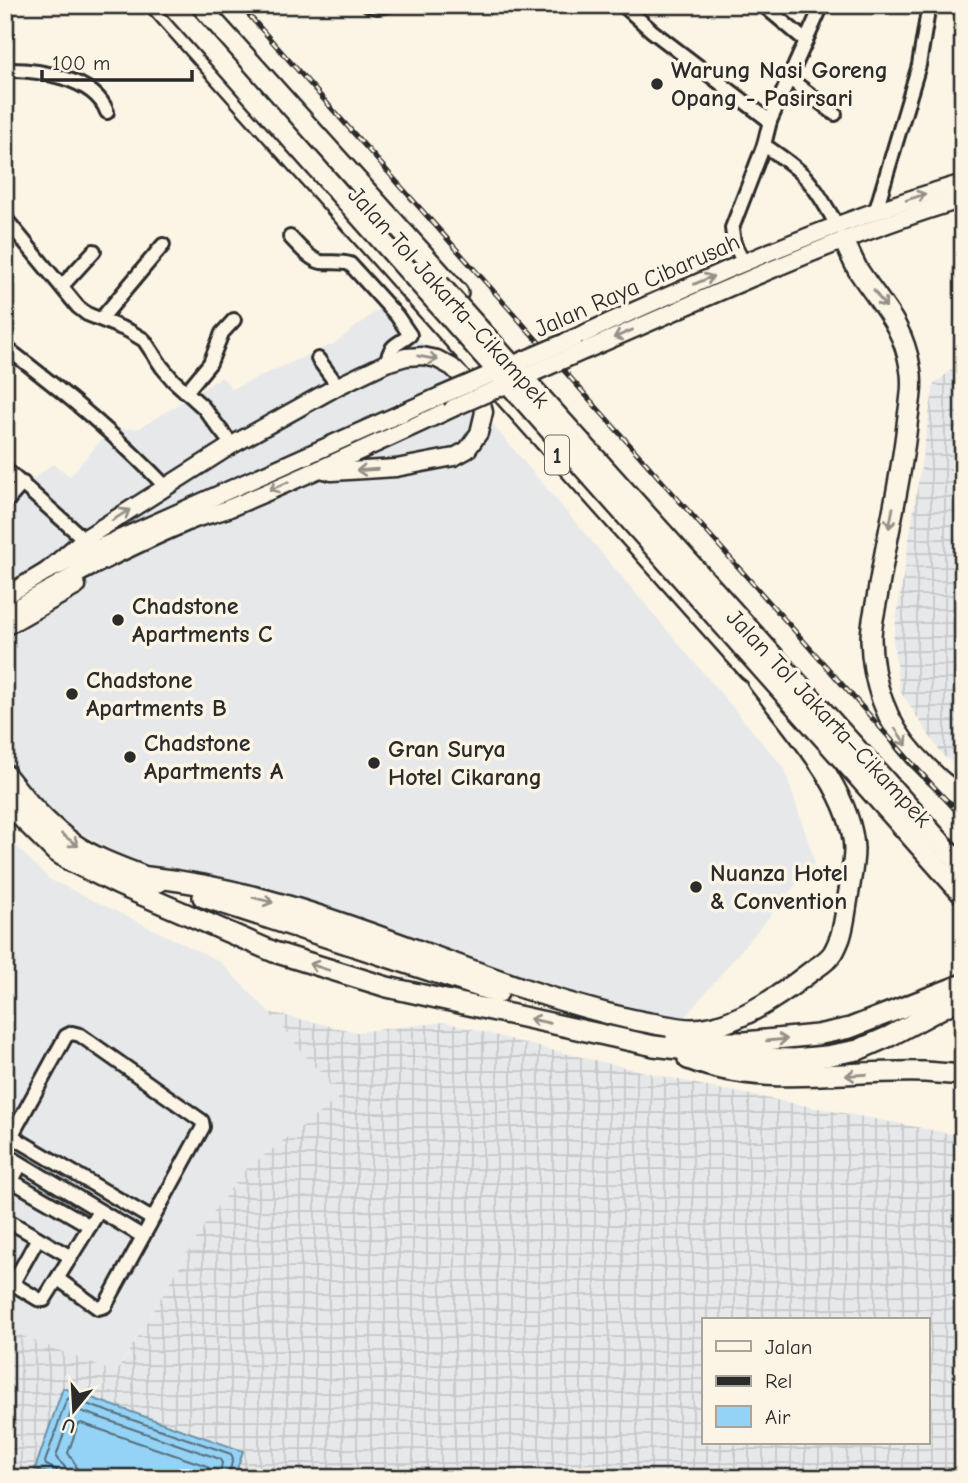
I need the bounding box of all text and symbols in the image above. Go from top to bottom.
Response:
scale bar [42,38,192,82]
text: 100 m [52,51,110,75]
place label: Warung Nasi Goreng Opang - Pasirsari [671,56,888,112]
marker: Warung Nasi Goreng Opang - Pasirsari [649,76,665,92]
street label: Jalan Tol Jakarta–Cikampek [342,181,556,414]
one-way arrow [905,190,927,203]
street label: Jalan Raya Cibarusah [530,227,744,343]
one-way arrow [693,273,715,286]
one-way arrow [873,289,887,308]
one-way arrow [613,328,634,341]
one-way arrow [417,353,439,366]
road number: 1 [545,436,569,475]
one-way arrow [356,463,379,476]
one-way arrow [269,480,291,493]
one-way arrow [884,506,898,529]
one-way arrow [110,508,130,522]
place label: Chadstone Apartments C [132,592,272,648]
street label: Jalan Tol Jakarta–Cikampek [721,603,938,833]
marker: Chadstone Apartments C [110,612,126,628]
place label: Chadstone Apartments B [86,666,227,722]
marker: Chadstone Apartments B [64,686,80,702]
one-way arrow [894,727,908,746]
place label: Chadstone Apartments A [144,729,284,785]
place label: Gran Surya Hotel Cikarang [388,735,542,791]
marker: Chadstone Apartments A [122,749,138,765]
marker: Gran Surya Hotel Cikarang [366,755,382,771]
one-way arrow [60,832,79,847]
place label: Nuanza Hotel & Convention [710,859,848,915]
marker: Nuanza Hotel & Convention [688,879,704,895]
one-way arrow [251,894,274,907]
one-way arrow [308,959,330,972]
one-way arrow [529,1014,552,1027]
one-way arrow [765,1033,788,1046]
one-way arrow [845,1068,868,1081]
legend [702,1318,930,1444]
text: Jalan [765,1335,812,1359]
text: Rel [765,1369,792,1393]
north arrow [38,1374,108,1444]
text: Air [765,1405,791,1429]
text: U [60,1413,79,1438]

